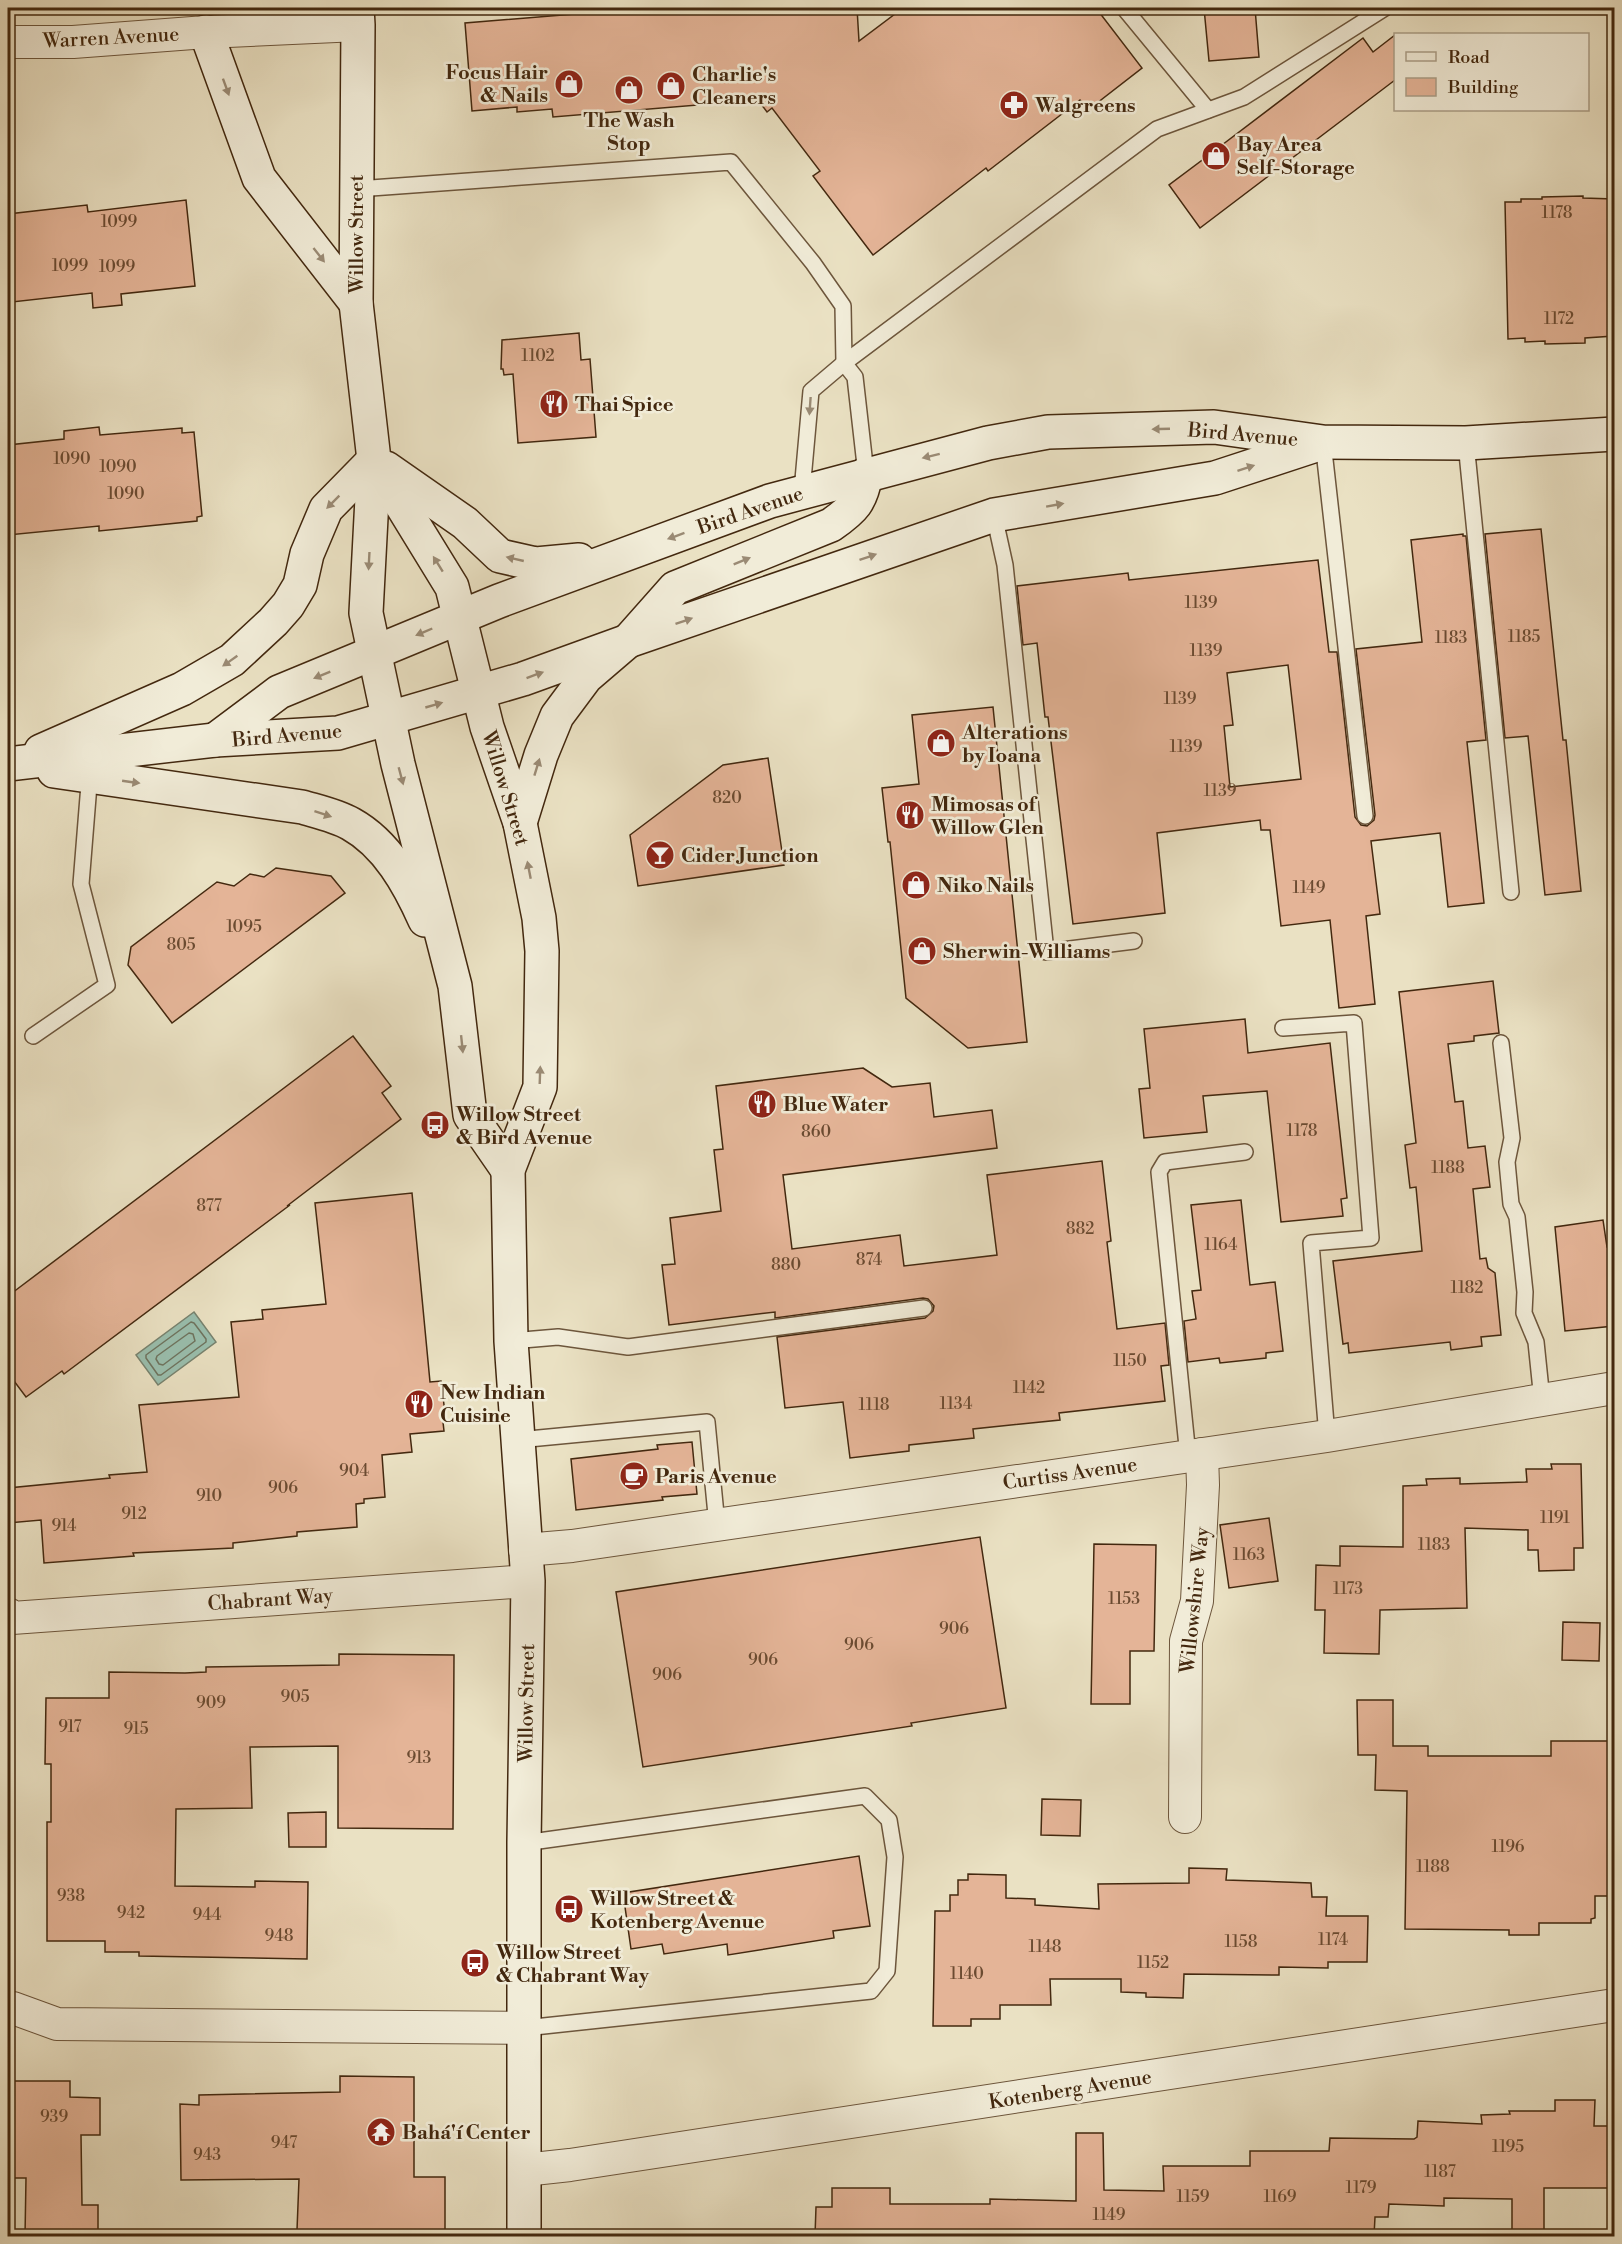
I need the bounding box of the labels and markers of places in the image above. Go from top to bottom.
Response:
place label: Focus Hair & Nails [446,61,548,109]
place label: Charlie's Cleaners [692,63,776,111]
shop icon: Focus Hair & Nails [553,68,585,100]
shop icon: Charlie's Cleaners [655,70,687,102]
shop icon: The Wash Stop [613,74,645,106]
pharmacy icon: Walgreens [998,89,1030,121]
place label: Walgreens [1034,94,1136,119]
place label: The Wash Stop [583,109,675,157]
place label: Bay Area Self-Storage [1237,133,1355,181]
shop icon: Bay Area Self-Storage [1200,140,1232,172]
restaurant icon: Thai Spice [538,388,570,420]
place label: Thai Spice [575,393,674,418]
place label: Alterations by Ioana [961,721,1068,769]
shop icon: Alterations by Ioana [925,727,957,759]
place label: Mimosas of Willow Glen [930,793,1045,841]
restaurant icon: Mimosas of Willow Glen [894,799,926,831]
bar icon: Cider Junction [644,839,676,871]
place label: Cider Junction [681,844,819,869]
shop icon: Niko Nails [900,869,932,901]
place label: Niko Nails [937,874,1034,899]
shop icon: Sherwin-Williams [906,935,938,967]
place label: Sherwin-Williams [943,940,1110,965]
restaurant icon: Blue Water [746,1088,778,1120]
place label: Blue Water [783,1093,888,1118]
place label: Willow Street & Bird Avenue [455,1103,593,1151]
bus stop icon: Willow Street & Bird Avenue [419,1109,451,1141]
place label: New Indian Cuisine [440,1381,546,1429]
restaurant icon: New Indian Cuisine [403,1388,435,1420]
cafe icon: Paris Avenue [618,1460,650,1492]
place label: Paris Avenue [655,1465,777,1490]
place label: Willow Street & Kotenberg Avenue [589,1887,765,1935]
bus stop icon: Willow Street & Kotenberg Avenue [553,1893,585,1925]
place label: Willow Street & Chabrant Way [495,1941,650,1989]
bus stop icon: Willow Street & Chabrant Way [459,1947,491,1979]
temple icon: Bahá'í Center [365,2116,397,2148]
place label: Bahá'í Center [402,2121,531,2146]

